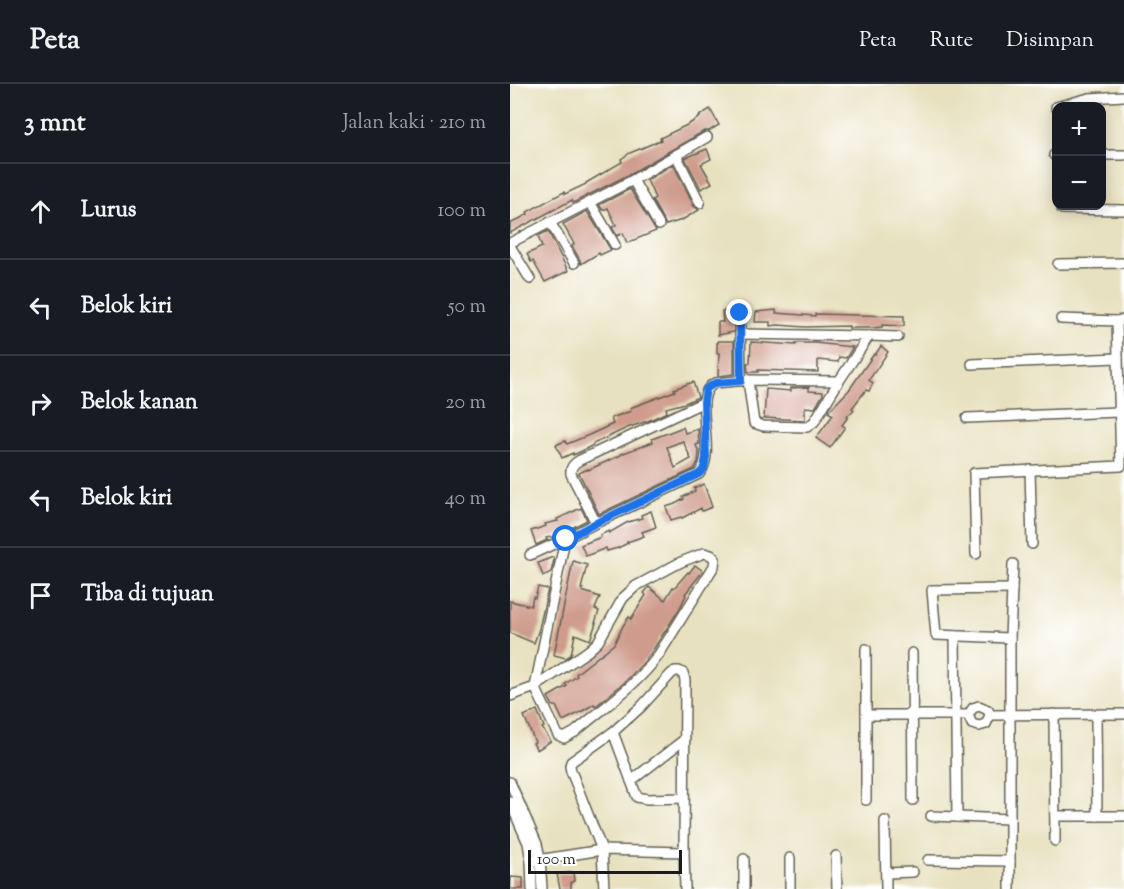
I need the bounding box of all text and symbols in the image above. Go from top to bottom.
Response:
text: Peta [30,21,80,61]
text: Peta [859,26,897,56]
text: Rute [930,26,973,56]
text: Disimpan [1006,26,1094,56]
map controls [1052,102,1106,210]
button: + [1052,102,1106,156]
text: 3 mnt [24,105,86,142]
text: Jalan kaki · 210 m [343,109,486,138]
button: − [1052,156,1106,210]
icon: ahead [24,195,57,228]
text: Lurus [81,195,137,227]
text: 100 m [437,197,486,226]
icon: left [24,291,57,324]
text: Belok kiri [81,291,172,323]
text: 50 m [448,293,486,322]
route end [726,299,752,325]
icon: right [24,387,57,420]
text: Belok kanan [81,387,198,419]
text: 20 m [445,389,486,418]
icon: left [24,483,57,516]
text: Belok kiri [81,483,172,515]
text: 40 m [445,485,486,514]
route start [552,525,578,551]
icon: arrive [24,579,57,612]
text: Tiba di tujuan [81,579,214,611]
scale bar [528,847,682,874]
text: 100 m [537,849,576,872]

